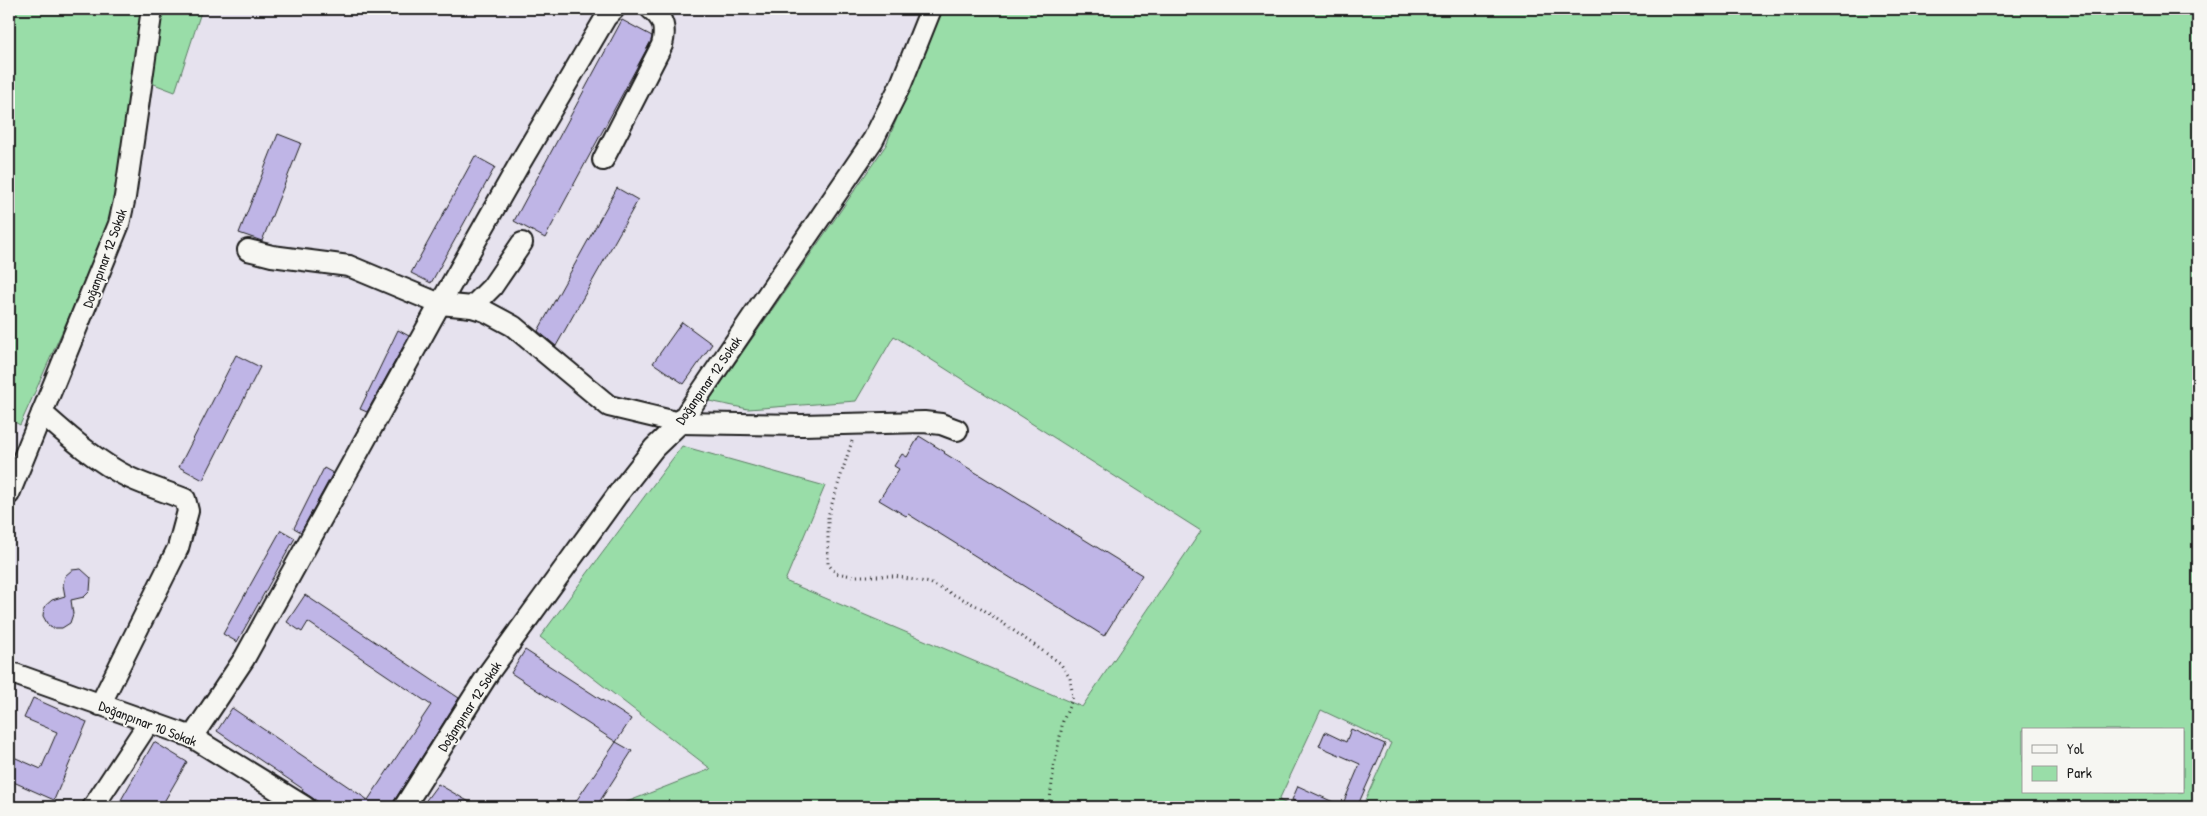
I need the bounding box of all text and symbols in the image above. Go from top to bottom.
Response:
street label: Doğanpınar 12 Sokak [77,206,132,310]
street label: Doğanpınar 12 Sokak [670,332,747,429]
street label: Doğanpınar 12 Sokak [433,657,506,755]
street label: Doğanpınar 10 Sokak [96,696,200,751]
legend [2022,728,2184,794]
text: Yol [2067,738,2084,759]
text: Park [2067,762,2092,783]

